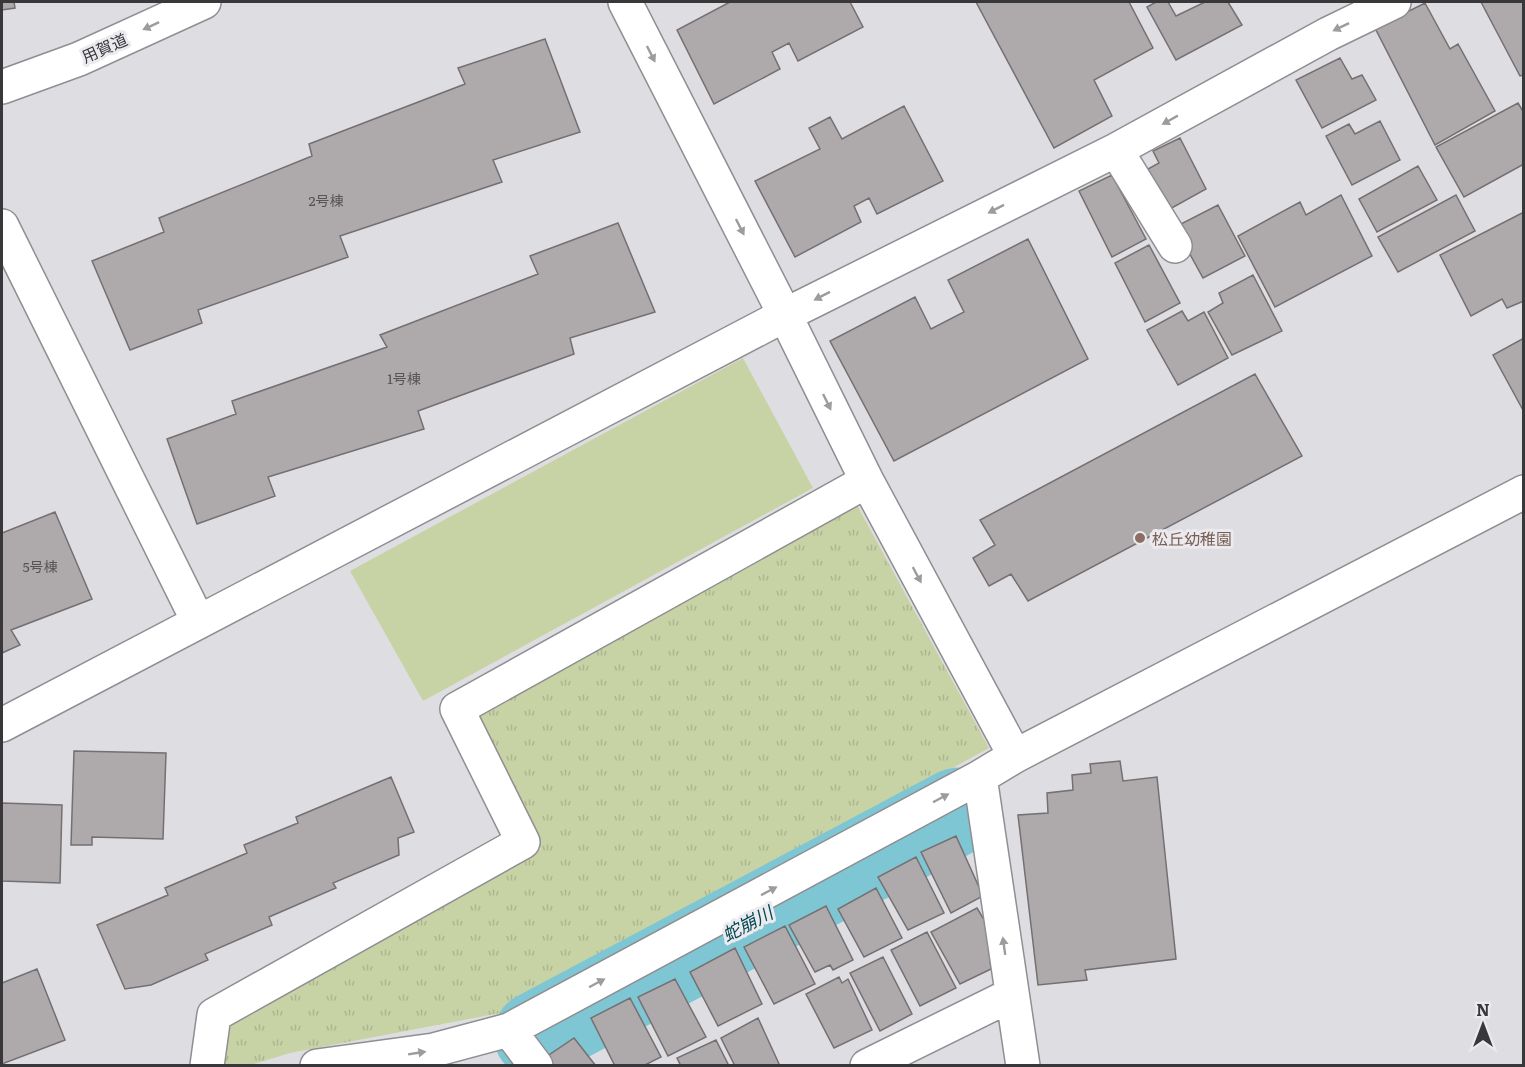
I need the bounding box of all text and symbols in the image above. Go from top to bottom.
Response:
one-way arrow [141,21,159,31]
one-way arrow [1333,23,1350,32]
street label: 用賀道 [77,26,131,68]
one-way arrow [647,45,656,62]
one-way arrow [1161,115,1178,125]
house number: 2号棟 [308,190,344,210]
one-way arrow [988,205,1005,214]
one-way arrow [735,219,745,236]
one-way arrow [813,292,830,301]
house number: 1号棟 [387,368,421,388]
one-way arrow [823,393,832,410]
place label: 松丘幼稚園 [1152,526,1232,550]
marker: 松丘幼稚園 [1133,531,1147,545]
house number: 5号棟 [22,556,58,576]
one-way arrow [912,567,922,584]
one-way arrow [932,793,949,803]
one-way arrow [760,886,777,896]
water label: 蛇崩川 [717,897,779,948]
one-way arrow [1000,936,1009,955]
one-way arrow [589,978,606,988]
north arrow [1453,995,1513,1055]
text: N [1476,997,1490,1021]
one-way arrow [407,1048,426,1057]

